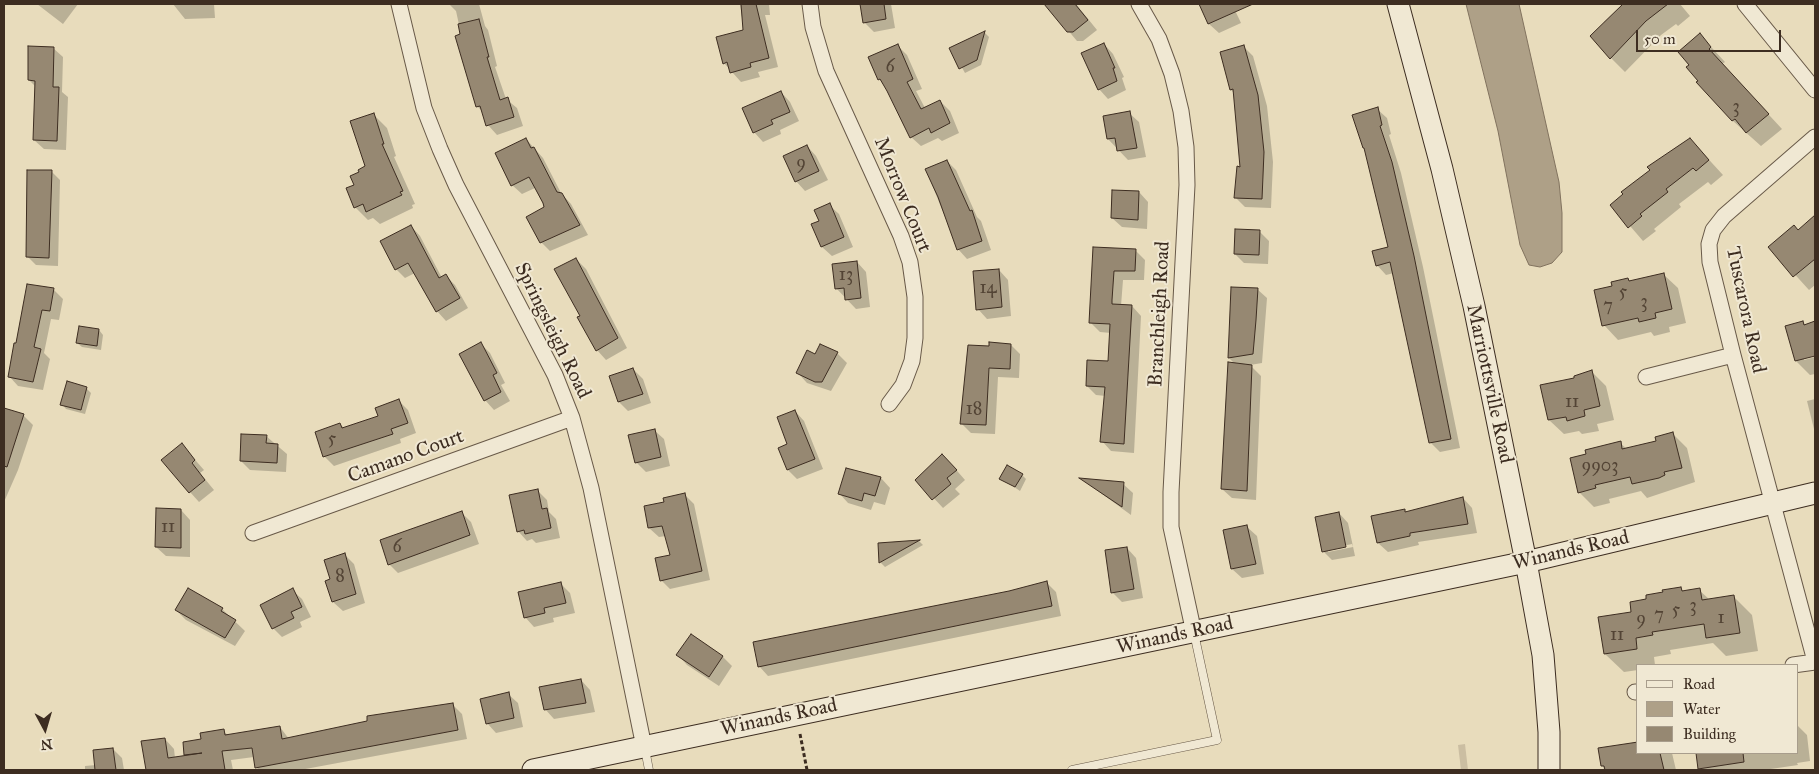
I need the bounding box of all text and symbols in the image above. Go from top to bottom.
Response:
scale bar [1639,20,1784,52]
text: 50 m [1644,30,1676,48]
house number: 6 [885,57,895,79]
house number: 3 [1732,97,1740,119]
street label: Morrow Court [868,134,936,256]
house number: 9 [796,153,806,175]
street label: Branchleigh Road [1144,240,1176,388]
street label: Tuscarora Road [1720,245,1770,375]
street label: Springsleigh Road [509,259,595,403]
house number: 13 [839,265,853,287]
house number: 14 [979,278,997,300]
house number: 5 [1619,282,1627,304]
house number: 3 [1640,292,1648,314]
house number: 7 [1603,296,1613,318]
street label: Marriottsville Road [1460,302,1518,466]
house number: 11 [1565,392,1579,414]
house number: 18 [966,399,982,421]
street label: Camano Court [345,425,467,489]
house number: 5 [328,429,336,451]
house number: 9903 [1581,456,1619,478]
house number: 11 [161,517,175,539]
street label: Winands Road [1510,526,1632,576]
house number: 6 [392,537,402,559]
house number: 8 [335,566,345,588]
house number: 3 [1689,596,1697,618]
house number: 5 [1672,600,1680,622]
house number: 7 [1654,605,1664,627]
house number: 1 [1717,608,1725,630]
house number: 9 [1636,609,1646,631]
street label: Winands Road [1114,612,1236,660]
house number: 11 [1610,625,1624,647]
legend [1636,664,1799,754]
text: Road [1683,675,1715,693]
street label: Winands Road [718,694,840,742]
text: Water [1683,700,1720,718]
north arrow [20,704,70,754]
text: Building [1683,725,1736,743]
text: N [40,735,53,753]

